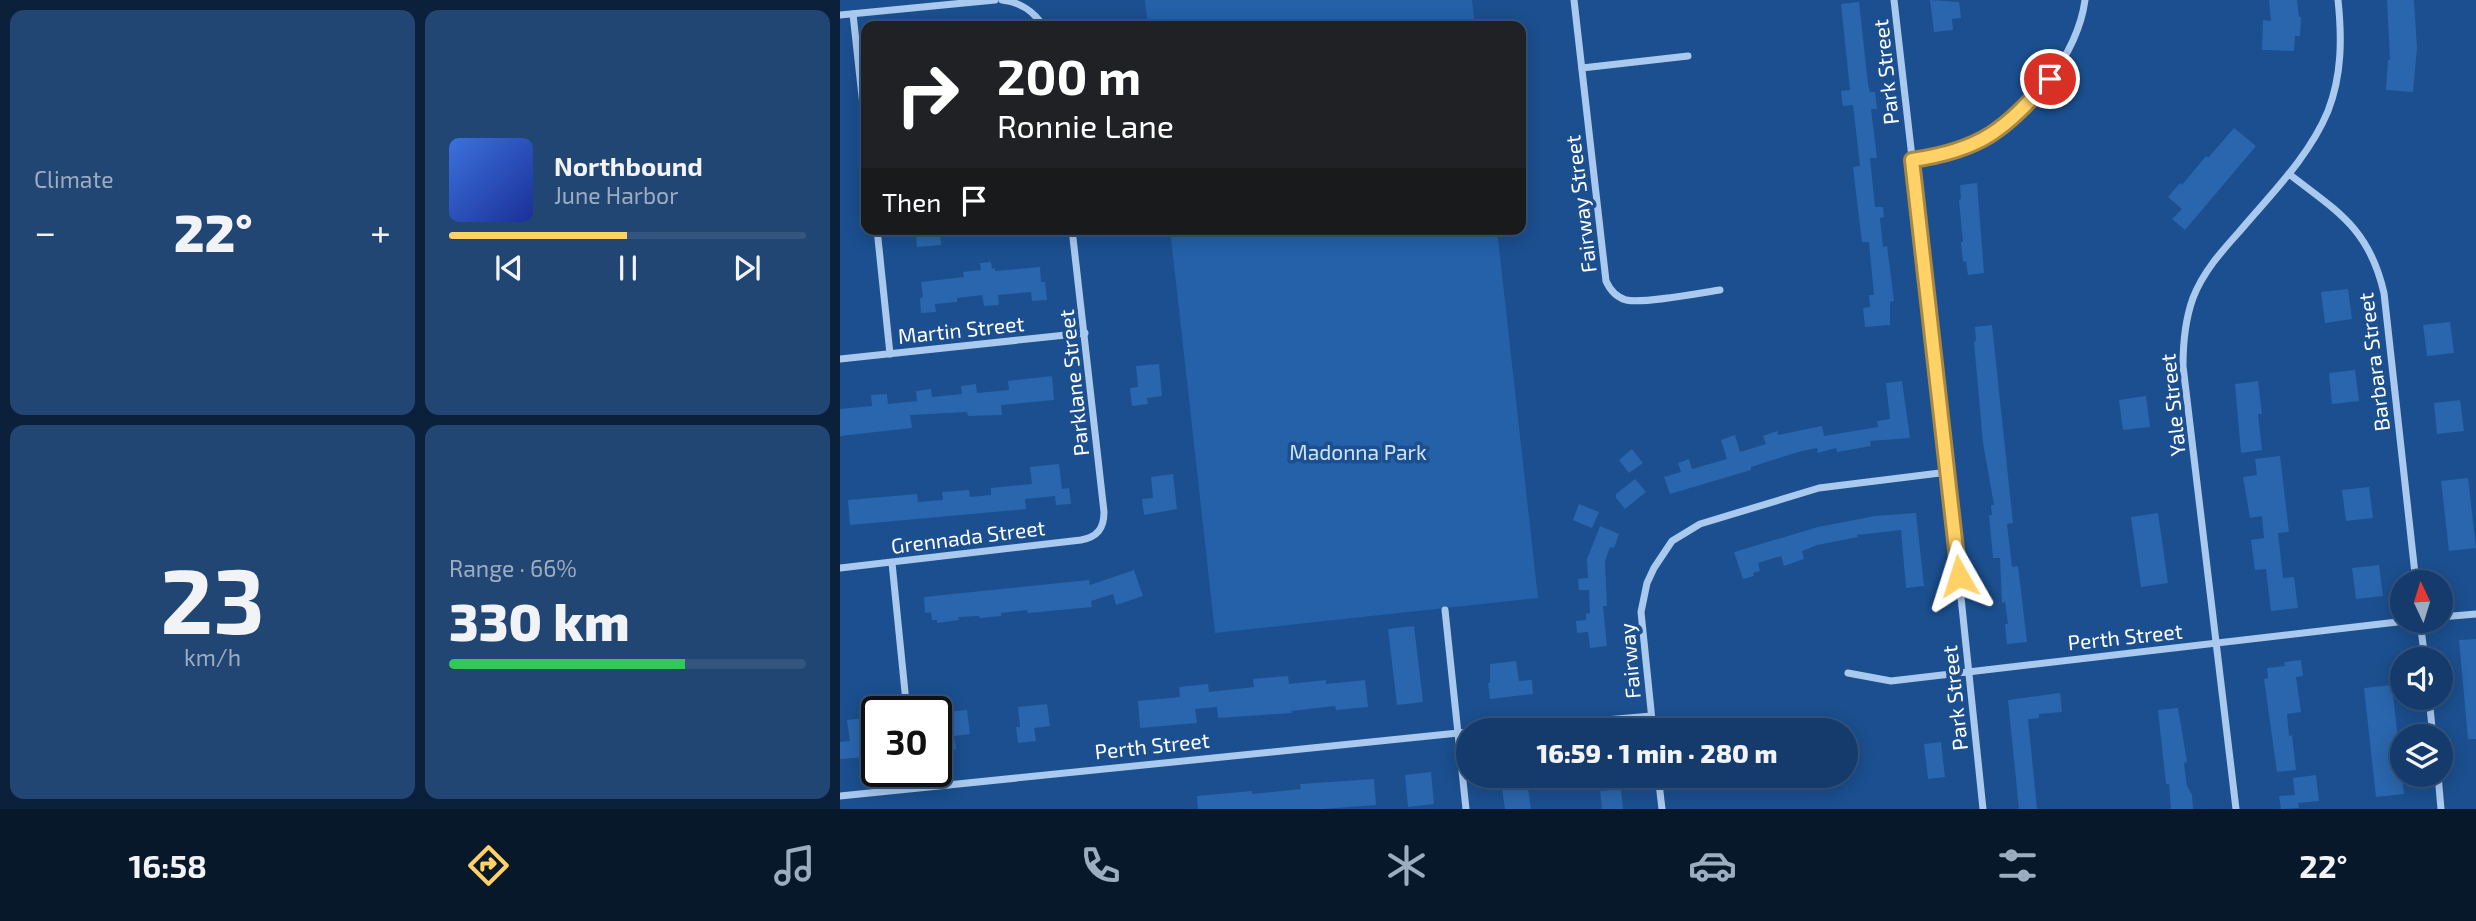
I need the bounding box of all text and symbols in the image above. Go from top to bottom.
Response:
street label: Park Street [1867,18,1903,126]
text: 200 m [997,46,1141,105]
icon: right [882,49,973,140]
pin [2020,49,2080,109]
icon: arrive [2031,60,2069,98]
text: Ronnie Lane [997,106,1174,144]
street label: Fairway Street [1559,134,1601,274]
text: Northbound [554,150,703,181]
text: Climate [34,165,114,193]
text: June Harbor [554,181,678,209]
icon: arrive [955,182,993,220]
text: Then [882,186,941,217]
text: 22° [174,200,253,262]
text: − [34,208,56,254]
text: + [370,208,391,254]
icon: previous [490,249,528,287]
icon: pause [609,249,647,287]
icon: next [728,249,766,287]
street label: Barbara Street [2352,291,2394,433]
street label: Parklane Street [1053,308,1093,458]
street label: Martin Street [897,310,1025,348]
street label: Yale Street [2154,353,2190,457]
park label: Madonna Park [1289,439,1427,464]
street label: Grennada Street [889,514,1047,558]
position arrow [1922,539,1996,613]
text: 23 [160,543,265,652]
text: Range · 66% [449,554,577,582]
north arrow [2390,570,2454,634]
map controls [2390,570,2453,787]
text: 330 km [449,589,630,651]
street label: Perth Street [2066,618,2184,654]
street label: Fairway [1613,622,1645,700]
text: km/h [184,643,241,671]
street label: Park Street [1936,644,1972,752]
button: sound [2390,647,2453,710]
speed limit sign: 30 [861,696,952,787]
button: layers [2390,724,2453,787]
street label: Perth Street [1093,727,1211,763]
text: 16:59 · 1 min · 280 m [1537,737,1777,768]
icon: directions [464,841,513,890]
icon: music [770,841,819,890]
icon: phone [1076,841,1125,890]
icon: climate [1382,841,1431,890]
icon: car [1688,841,1737,890]
icon: filters [1993,841,2042,890]
text: 16:58 [128,846,207,884]
text: 22° [2299,846,2348,884]

